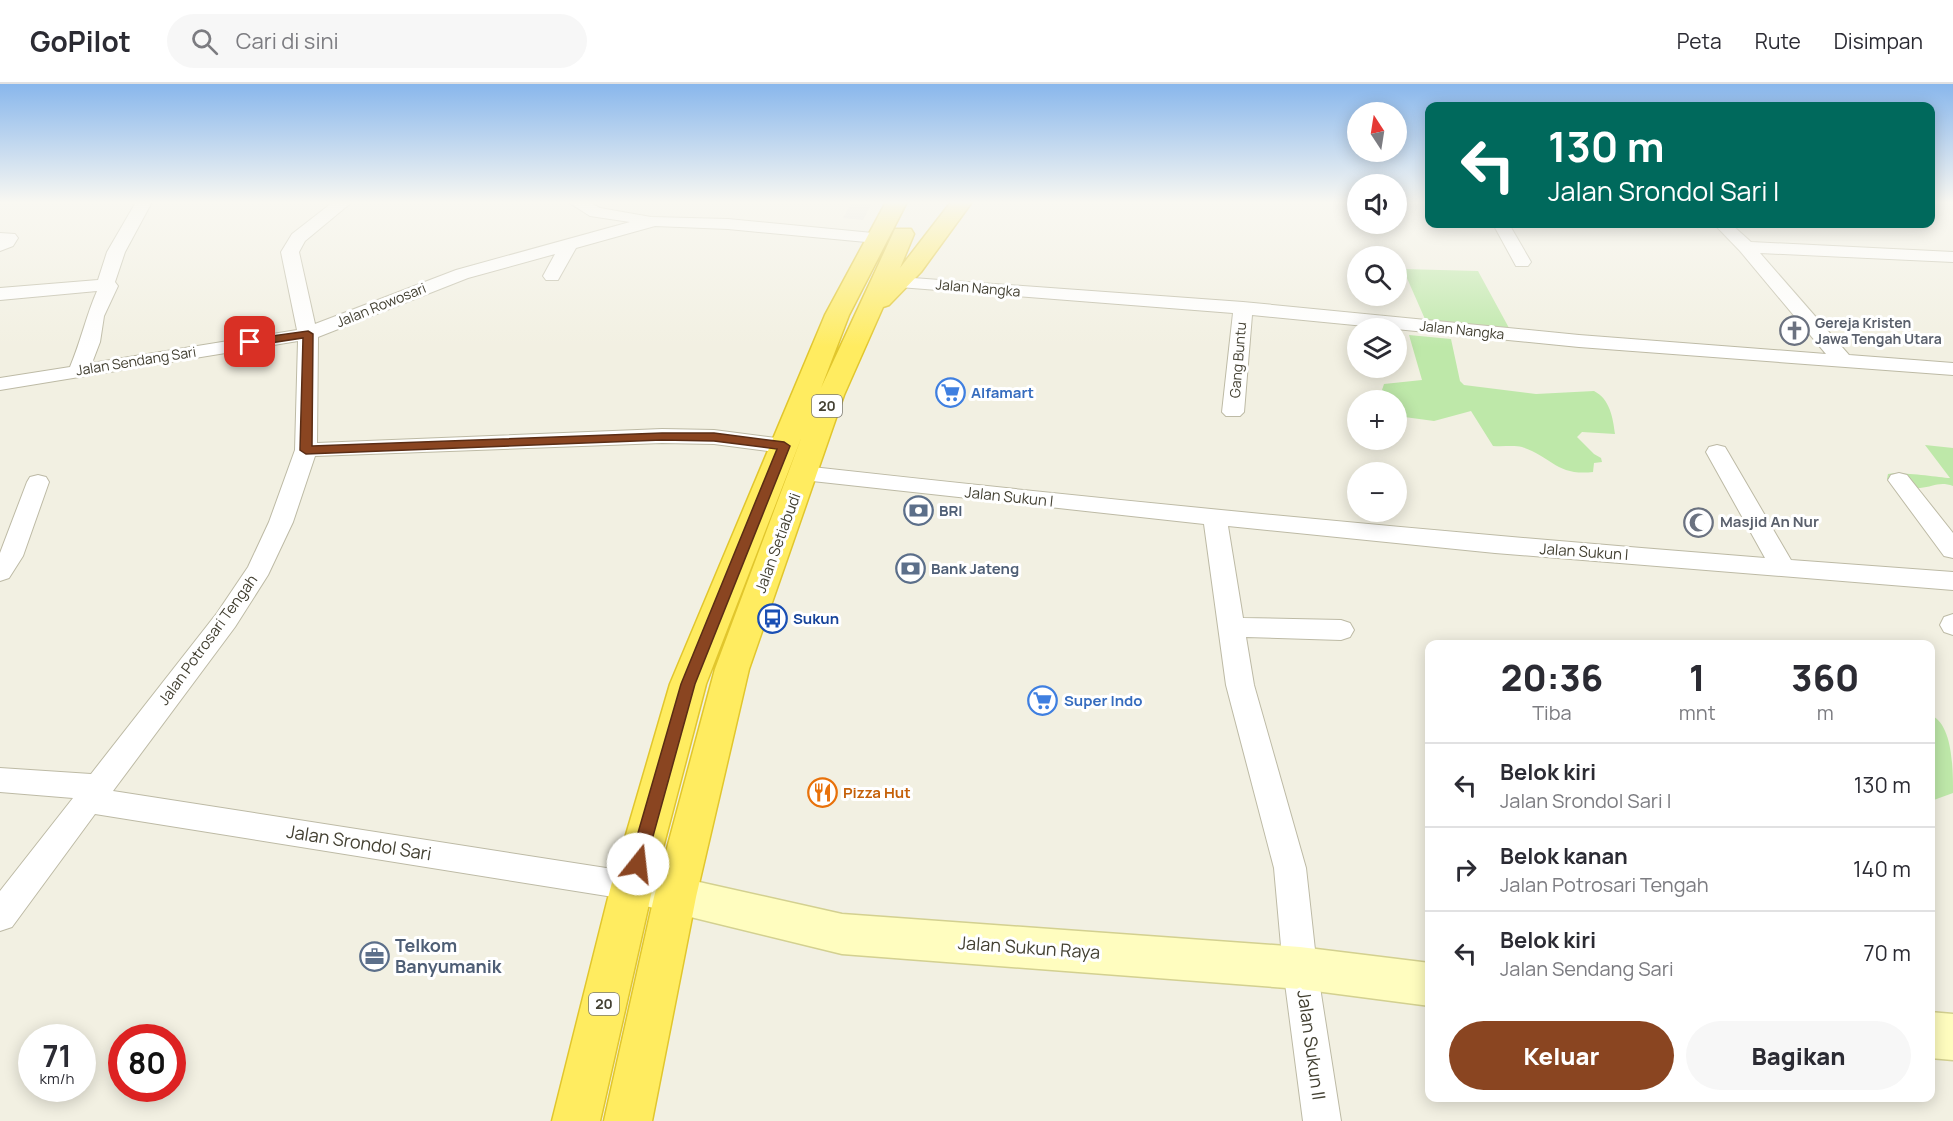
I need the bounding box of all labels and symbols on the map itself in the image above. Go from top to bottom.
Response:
north arrow [1347,102,1407,162]
street label: Jalan Nangka [935,274,1021,301]
street label: Jalan Rowosari [333,278,429,331]
place label: Gereja Kristen Jawa Tengah Utara [1815,313,1942,348]
church icon: Gereja Kristen Jawa Tengah Utara [1778,315,1810,347]
pin [224,316,275,367]
street label: Jalan Nangka [1419,316,1505,343]
street label: Gang Buntu [1225,321,1250,399]
street label: Jalan Sendang Sari [74,342,197,379]
supermarket icon: Alfamart [934,377,966,409]
place label: Alfamart [971,382,1034,403]
road number: 20 [812,395,842,417]
street label: Jalan Sukun I [964,481,1054,512]
street label: Jalan Setiabudi [750,490,805,596]
bank icon: BRI [902,495,934,527]
place label: BRI [939,500,963,521]
mosque icon: Masjid An Nur [1683,506,1715,538]
place label: Masjid An Nur [1720,511,1819,532]
street label: Jalan Sukun I [1539,538,1629,565]
bank icon: Bank Jateng [894,553,926,585]
place label: Bank Jateng [931,558,1019,579]
street label: Jalan Potrosari Tengah [153,570,262,709]
bus stop icon: Sukun [756,603,788,635]
place label: Sukun [793,608,839,629]
supermarket icon: Super Indo [1027,685,1059,717]
place label: Super Indo [1064,690,1143,711]
restaurant icon: Pizza Hut [806,777,838,809]
place label: Pizza Hut [843,782,911,803]
street label: Jalan Srondol Sari [285,819,433,865]
position arrow [606,832,670,896]
street label: Jalan Sukun Raya [957,930,1101,964]
place label: Telkom Banyumanik [395,933,503,978]
office icon: Telkom Banyumanik [358,940,390,972]
street label: Jalan Sukun II [1292,988,1332,1101]
road number: 20 [589,993,619,1015]
speed limit sign: 80 [108,1024,186,1102]

